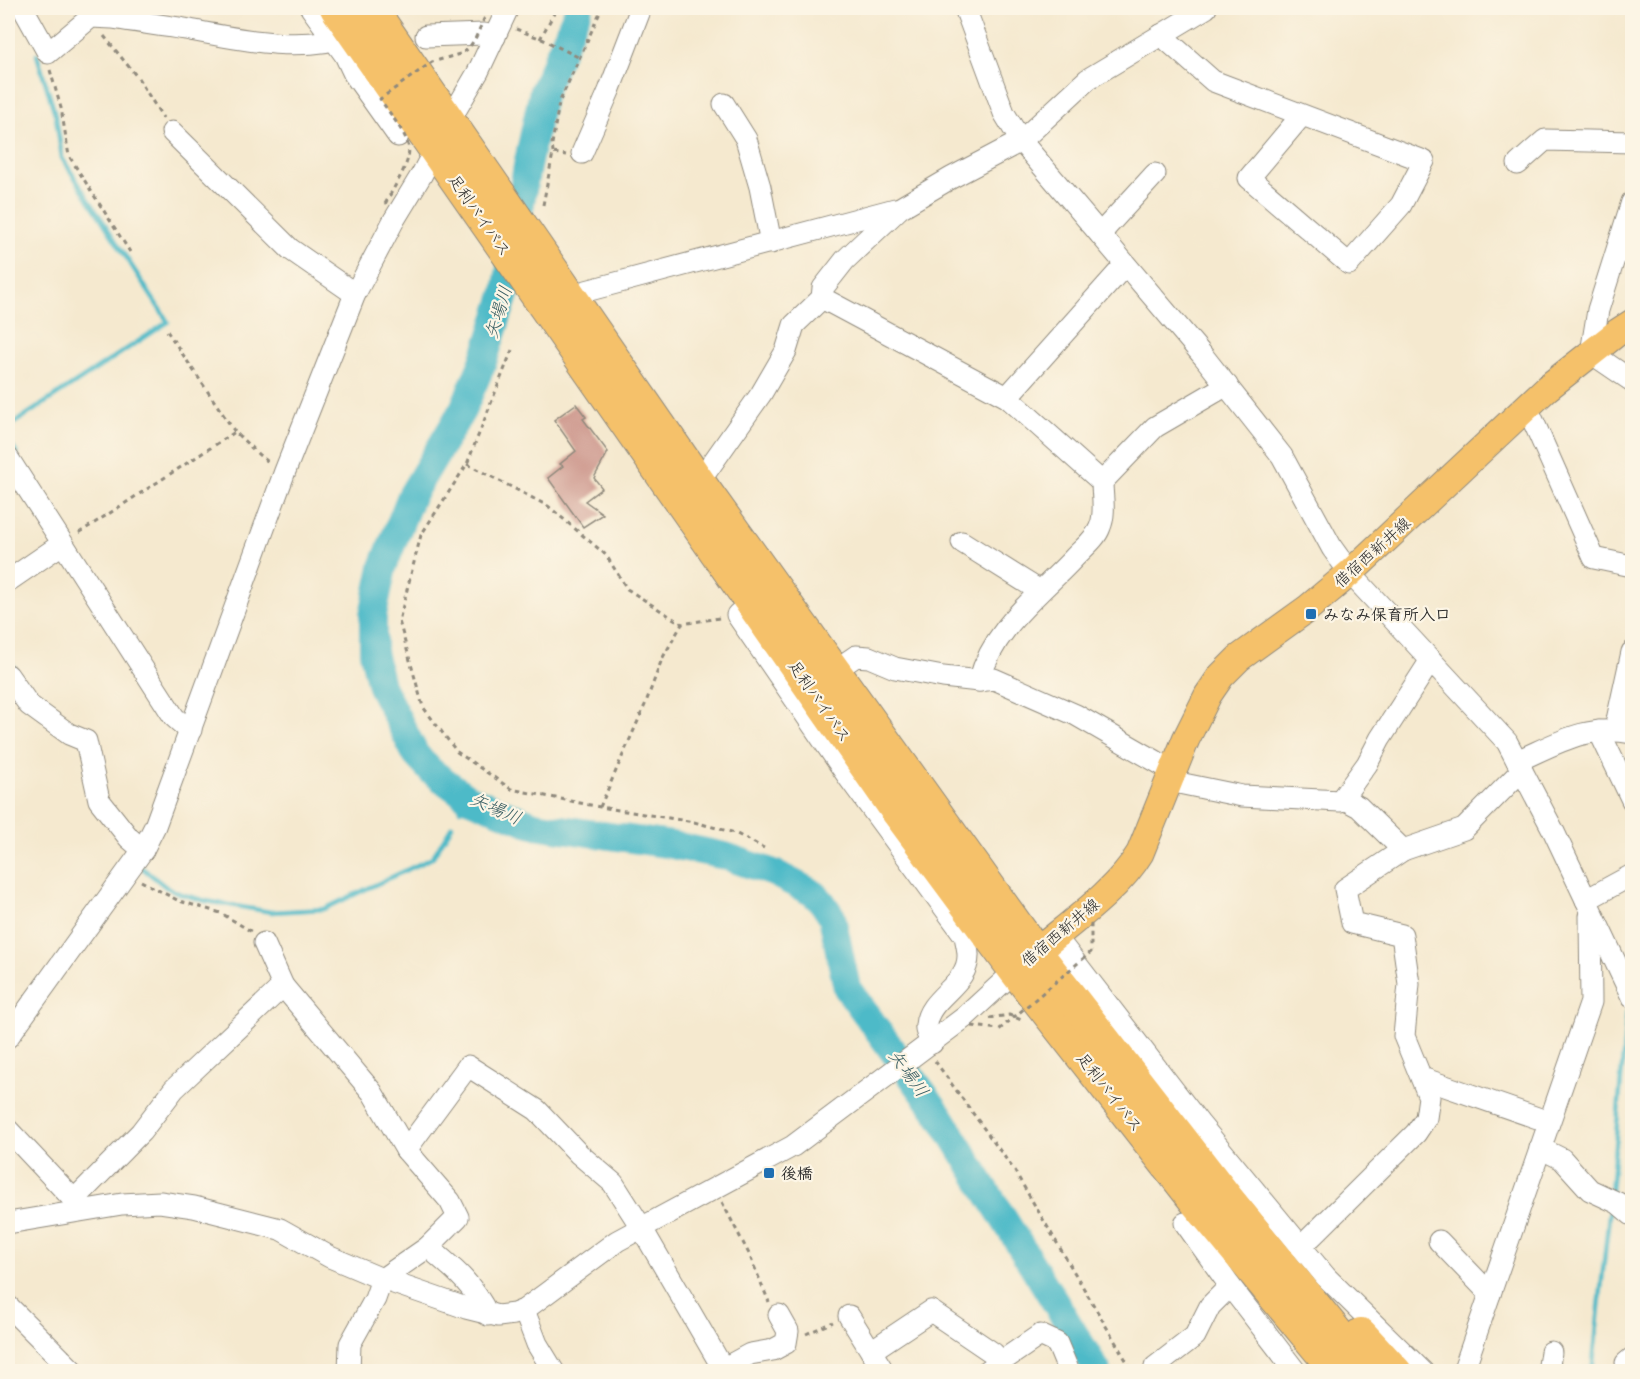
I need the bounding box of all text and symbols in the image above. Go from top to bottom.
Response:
street label: 足利バイパス [444,169,516,261]
water label: 矢場川 [478,283,518,341]
street label: 借宿西新井線 [1329,512,1415,592]
place label: みなみ保育所入口 [1323,603,1451,625]
marker: みなみ保育所入口 [1304,607,1318,621]
street label: 足利バイパス [784,655,856,747]
water label: 矢場川 [466,786,526,830]
street label: 借宿西新井線 [1016,893,1104,971]
water label: 矢場川 [883,1044,935,1102]
street label: 足利バイパス [1072,1048,1148,1136]
place label: 後橋 [781,1162,813,1184]
marker: 後橋 [762,1166,776,1180]

